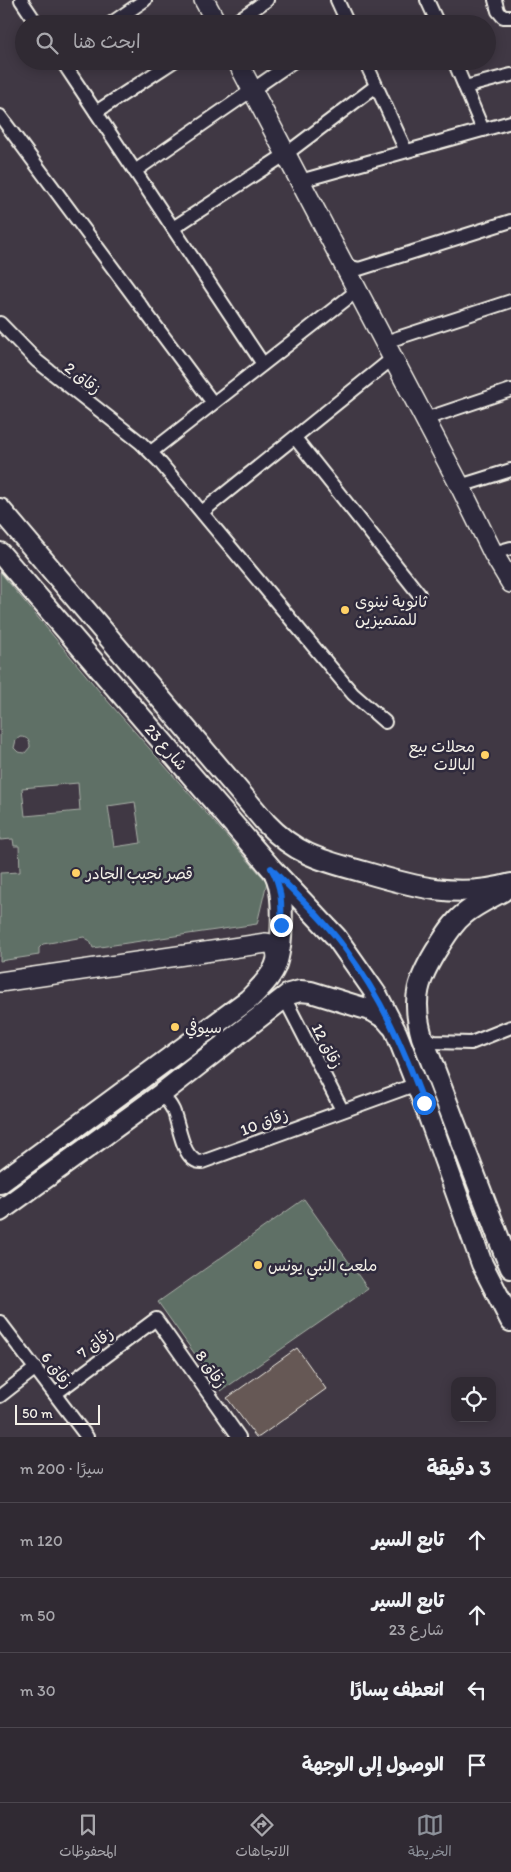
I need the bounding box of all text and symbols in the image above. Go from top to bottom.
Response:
search box [15,15,496,70]
icon: search [33,29,61,57]
text: ابحث هنا [73,30,141,53]
street label: زقاق 2 [61,358,105,398]
place label: ثانوية نينوى للمتميزين [355,592,429,629]
marker: ثانوية نينوى للمتميزين [339,604,351,616]
street label: شارع 23 [139,720,191,775]
place label: محلات بيع البالات [408,737,475,774]
marker: محلات بيع البالات [479,749,491,761]
place label: قصر نجيب الجادر [84,864,193,883]
marker: قصر نجيب الجادر [70,867,82,879]
route end [270,914,293,937]
place label: سيوفي [185,1018,222,1039]
street label: زقاق 12 [308,1020,346,1072]
marker: سيوفي [169,1021,181,1033]
route start [413,1092,436,1115]
street label: زقاق 10 [237,1104,291,1140]
place label: ملعب النبي يونس [268,1256,377,1280]
marker: ملعب النبي يونس [252,1259,264,1271]
street label: زقاق 7 [73,1323,117,1363]
street label: زقاق 8 [191,1347,231,1391]
street label: زقاق 6 [37,1348,77,1392]
map controls [451,1377,496,1422]
button: locate [451,1377,496,1422]
scale bar [15,1402,100,1425]
text: 50 m [22,1405,53,1422]
text: 3 دقيقة [426,1455,491,1480]
text: سيرًا · 200 m [20,1459,104,1478]
icon: ahead [463,1526,491,1554]
text: تابع السير [372,1528,444,1551]
text: 120 m [20,1531,63,1550]
text: تابع السير [372,1589,444,1612]
icon: ahead [463,1601,491,1629]
text: 50 m [20,1606,55,1625]
text: شارع 23 [389,1620,444,1639]
icon: left [463,1676,491,1704]
text: انعطف يسارًا [350,1678,444,1701]
text: 30 m [20,1681,56,1700]
icon: arrive [463,1751,491,1779]
text: الوصول إلى الوجهة [302,1753,444,1776]
tab: المحفوظات [59,1811,117,1864]
tab: الاتجاهات [235,1811,290,1864]
tab: الخريطة [408,1811,452,1864]

